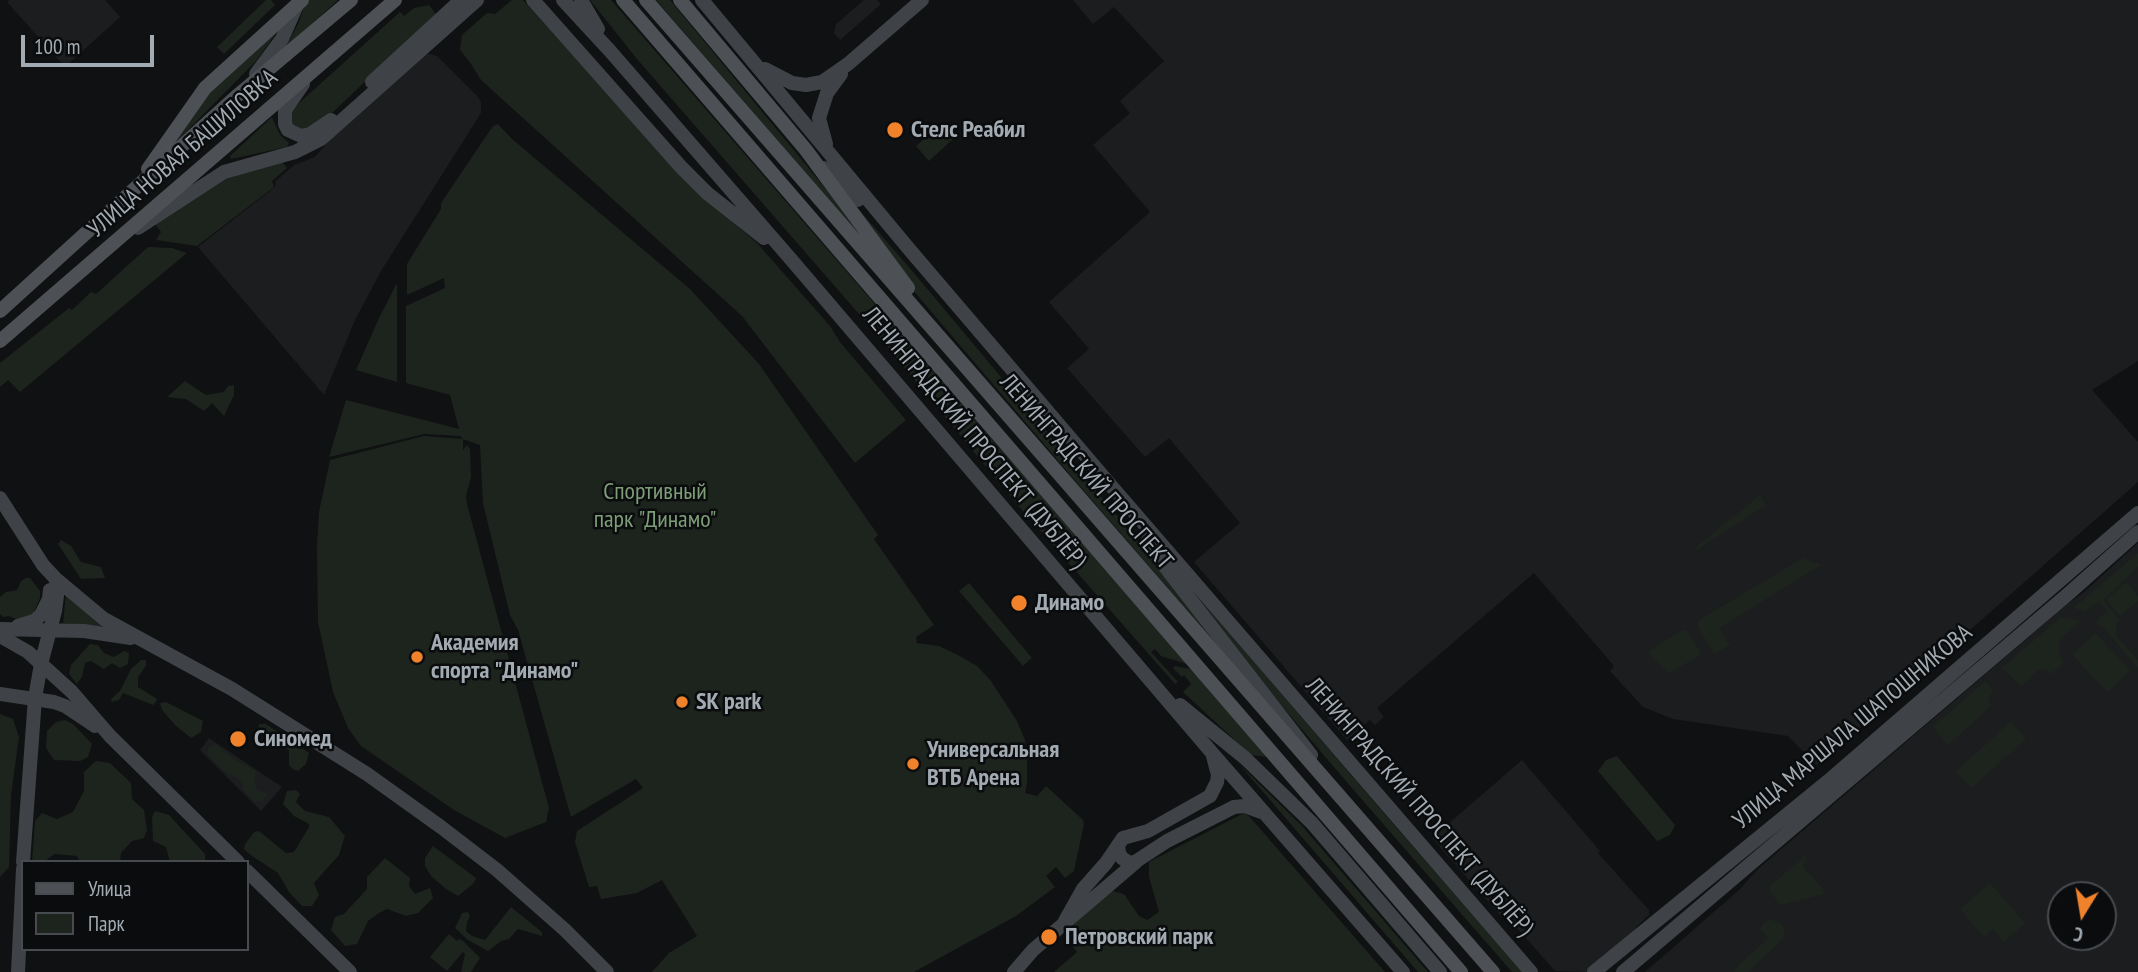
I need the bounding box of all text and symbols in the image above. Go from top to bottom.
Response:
scale bar [24,21,158,65]
text: 100 m [34,33,80,60]
street label: УЛИЦА НОВАЯ БАШИЛОВКА [82,64,284,244]
place label: Стелс Реабил [911,116,1025,144]
marker: Стелс Реабил [885,120,905,140]
street label: ЛЕНИНГРАДСКИЙ ПРОСПЕКТ (ДУБЛЁР) [856,301,1092,575]
street label: ЛЕНИНГРАДСКИЙ ПРОСПЕКТ [993,368,1179,576]
park label: Спортивный парк "Динамо" [594,478,716,534]
place label: Динамо [1035,589,1104,617]
marker: Динамо [1009,593,1029,613]
street label: УЛИЦА МАРШАЛА ШАПОШНИКОВА [1728,619,1978,835]
place label: Академия спорта "Динамо" [431,629,578,685]
marker: Академия спорта "Динамо" [409,649,425,665]
street label: ЛЕНИНГРАДСКИЙ ПРОСПЕКТ (ДУБЛЁР) [1299,672,1539,942]
place label: SK park [696,688,761,716]
marker: SK park [674,694,690,710]
place label: Синомед [254,725,332,753]
marker: Синомед [228,729,248,749]
place label: Универсальная ВТБ Арена [927,736,1059,792]
marker: Универсальная ВТБ Арена [905,756,921,772]
legend [21,860,248,951]
text: Улица [88,875,131,902]
north arrow [2047,881,2117,951]
text: Парк [88,910,125,937]
text: С [2072,922,2085,947]
place label: Петровский парк [1065,923,1213,951]
marker: Петровский парк [1039,927,1059,947]

